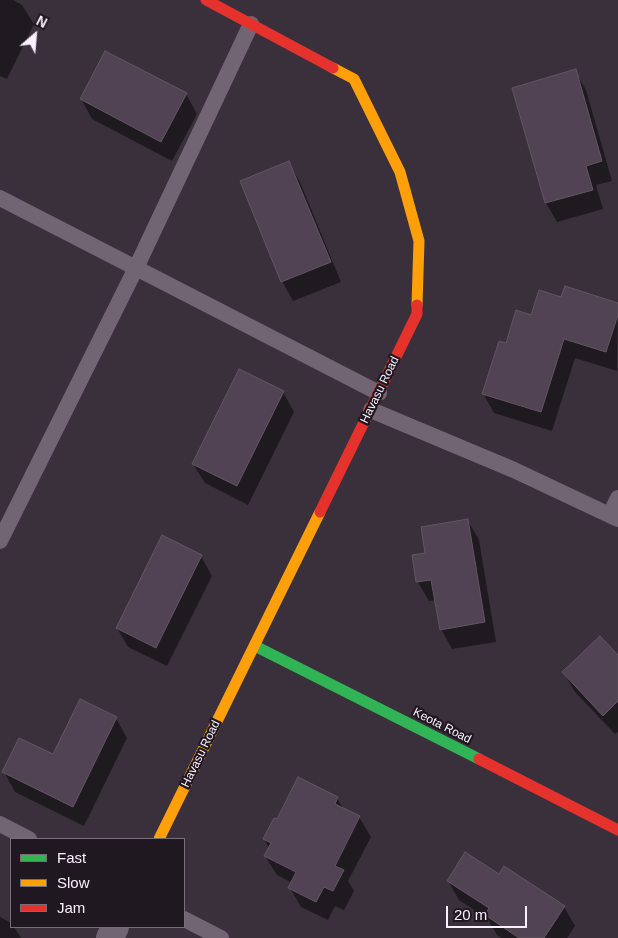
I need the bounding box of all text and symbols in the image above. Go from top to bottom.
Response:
north arrow [10,10,60,60]
text: N [34,12,50,31]
street label: Havasu Road [358,354,402,426]
street label: Keota Road [410,705,474,747]
street label: Havasu Road [179,718,223,790]
legend [10,838,185,928]
text: Fast [57,849,86,866]
text: Slow [57,874,90,891]
scale bar [448,896,529,928]
text: Jam [57,899,85,916]
text: 20 m [454,906,487,923]

